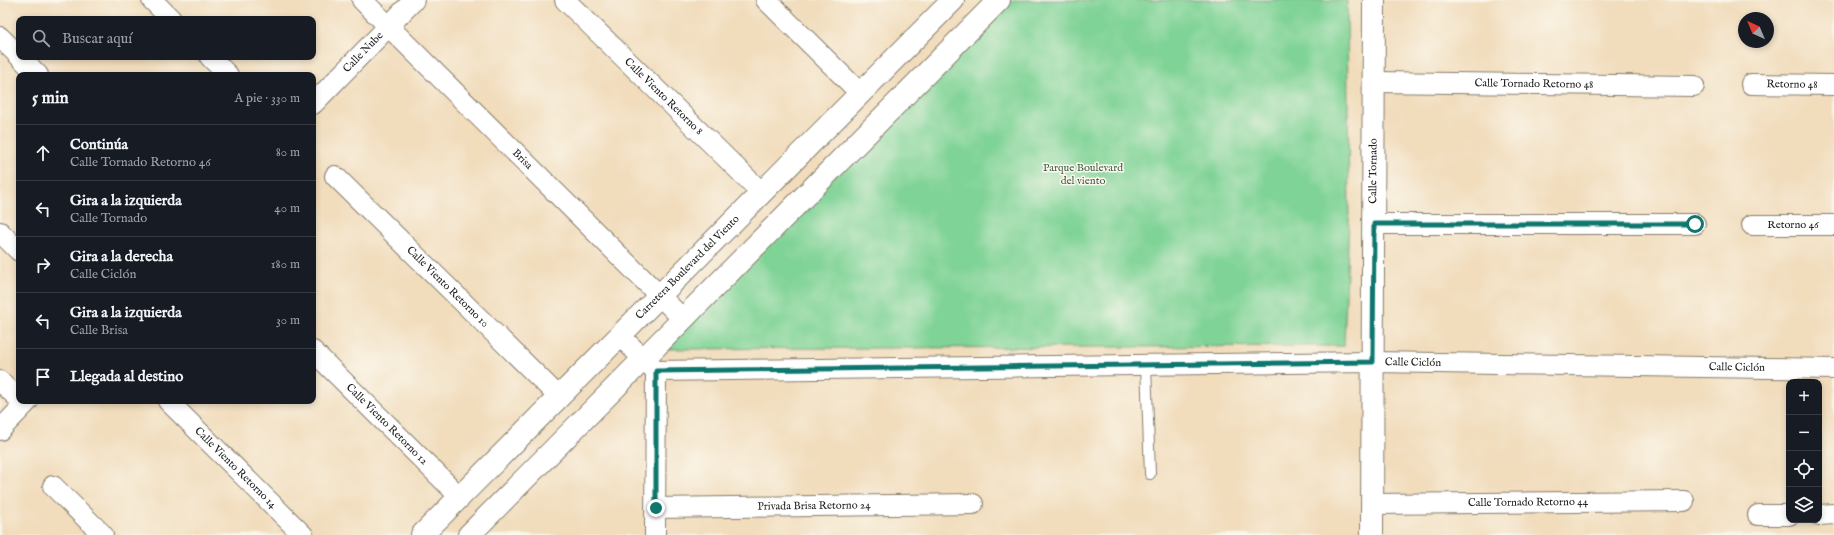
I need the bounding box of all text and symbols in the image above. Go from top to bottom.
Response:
north arrow [1738,12,1774,48]
search box [16,16,316,60]
icon: search [30,27,52,49]
text: Buscar aquí [62,29,132,48]
street label: Calle Nube [340,29,386,76]
street label: Calle Viento Retorno 8 [621,55,706,138]
street label: Calle Tornado Retorno 48 [1474,76,1594,92]
street label: Retorno 48 [1766,77,1818,92]
text: 5 min [32,88,69,109]
text: A pie · 330 m [234,90,300,107]
text: Continúa [70,135,128,154]
street label: Calle Tornado [1366,138,1380,204]
icon: ahead [32,142,54,164]
text: 80 m [276,144,300,161]
street label: Brisa [509,146,536,173]
text: Calle Tornado Retorno 46 [70,154,211,171]
park label: Parque Boulevard del viento [1043,161,1123,188]
text: Gira a la izquierda [70,191,182,210]
icon: left [32,198,54,220]
text: 40 m [274,200,300,217]
text: Calle Tornado [70,210,147,227]
street label: Carretera Boulevard del Viento [633,212,743,323]
route start [1686,215,1704,233]
street label: Retorno 46 [1767,218,1819,232]
street label: Calle Viento Retorno 10 [403,243,492,331]
text: Gira a la derecha [70,247,173,266]
icon: right [32,254,54,276]
text: 180 m [271,256,300,273]
text: Calle Ciclón [70,266,136,283]
text: Gira a la izquierda [70,303,182,322]
icon: left [32,310,54,332]
text: 30 m [276,312,300,329]
text: Calle Brisa [70,322,128,339]
street label: Calle Ciclón [1385,355,1441,370]
street label: Calle Ciclón [1709,360,1765,375]
icon: arrive [32,366,54,388]
text: Llegada al destino [70,367,183,386]
map controls [1786,379,1822,523]
button: + [1786,379,1822,415]
street label: Calle Viento Retorno 12 [343,381,431,468]
button: − [1786,415,1822,451]
street label: Calle Viento Retorno 14 [191,424,280,512]
button: locate [1786,451,1822,487]
button: layers [1786,487,1822,523]
street label: Calle Tornado Retorno 44 [1468,495,1589,510]
street label: Privada Brisa Retorno 24 [757,498,871,514]
route end [647,499,665,517]

